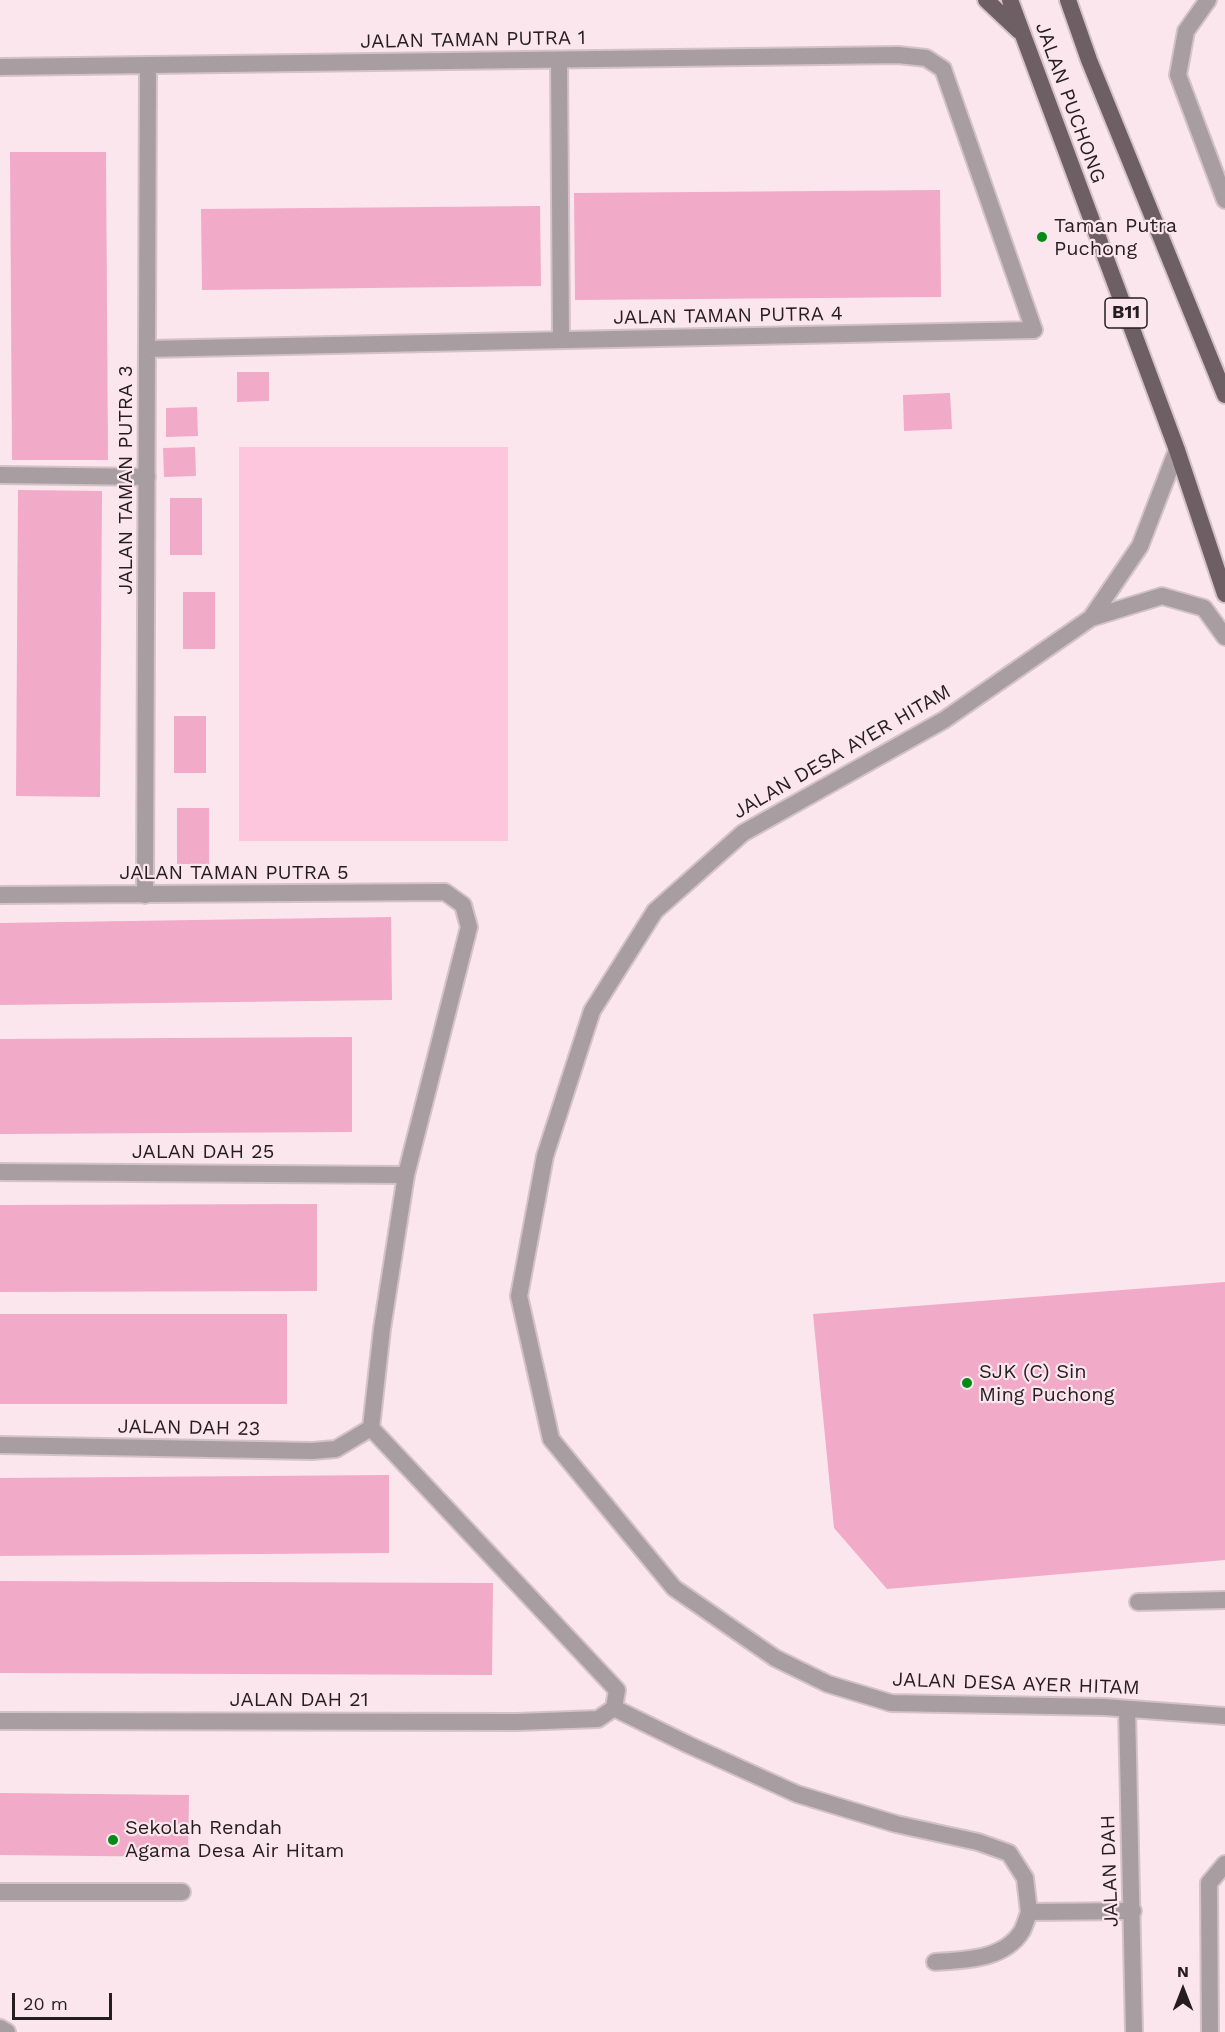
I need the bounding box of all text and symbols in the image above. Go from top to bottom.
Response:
street label: JALAN PUCHONG [1030,19,1110,187]
street label: JALAN TAMAN PUTRA 1 [360,26,586,54]
place label: Taman Putra Puchong [1054,214,1177,261]
marker: Taman Putra Puchong [1035,230,1049,244]
road number: B11 [1105,298,1147,328]
street label: JALAN TAMAN PUTRA 4 [613,302,843,330]
street label: JALAN TAMAN PUTRA 3 [114,365,138,595]
street label: JALAN DESA AYER HITAM [729,680,955,824]
street label: JALAN TAMAN PUTRA 5 [119,861,349,885]
street label: JALAN DAH 25 [132,1140,274,1164]
place label: SJK (C) Sin Ming Puchong [979,1360,1114,1407]
marker: SJK (C) Sin Ming Puchong [960,1376,974,1390]
street label: JALAN DAH 23 [117,1415,261,1441]
street label: JALAN DESA AYER HITAM [892,1668,1140,1700]
street label: JALAN DAH 21 [230,1688,368,1712]
street label: JALAN DAH [1096,1814,1124,1928]
place label: Sekolah Rendah Agama Desa Air Hitam [125,1816,344,1863]
marker: Sekolah Rendah Agama Desa Air Hitam [106,1833,120,1847]
north arrow [1153,1960,1213,2020]
text: N [1177,1962,1189,1981]
scale bar [15,1981,116,2019]
text: 20 m [23,1993,68,2014]

